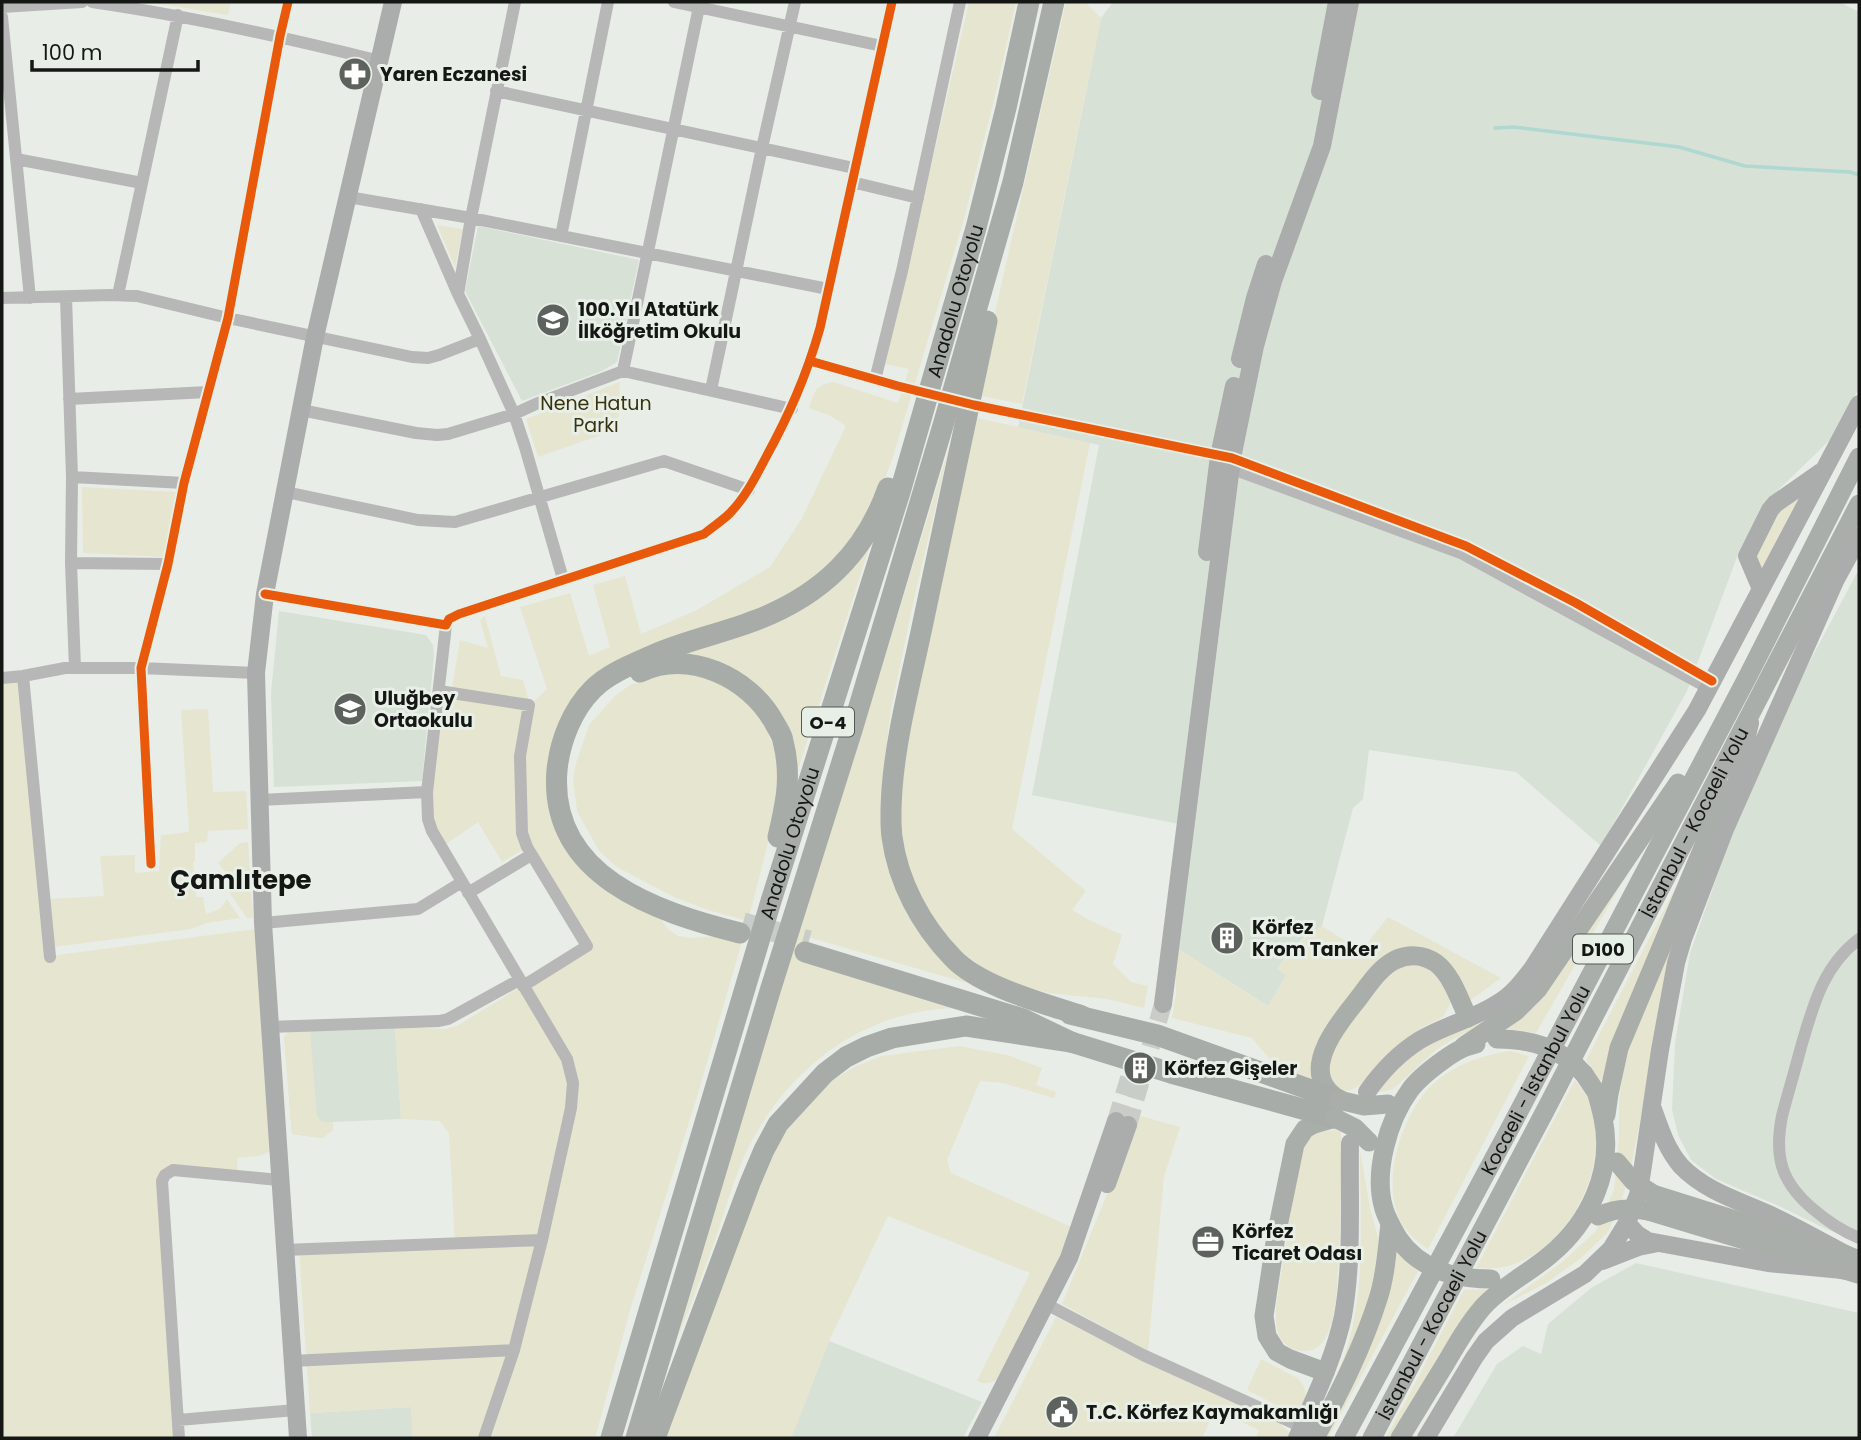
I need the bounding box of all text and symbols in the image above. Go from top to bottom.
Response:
scale bar [32,28,198,72]
text: 100 m [42,38,102,67]
pharmacy icon: Yaren Eczanesi [336,55,374,93]
place label: Yaren Eczanesi [380,61,527,88]
street label: Anadolu Otoyolu [920,221,990,381]
place label: 100.Yıl Atatürk İlköğretim Okulu [578,296,741,345]
school or university icon: 100.Yıl Atatürk İlköğretim Okulu [534,301,572,339]
park label: Nene Hatun Parkı [540,390,652,439]
place label: Uluğbey Ortaokulu [374,685,473,734]
school or university icon: Uluğbey Ortaokulu [331,690,369,728]
road number: O-4 [802,708,854,736]
street label: İstanbul - Kocaeli Yolu [1634,722,1755,922]
street label: Anadolu Otoyolu [753,763,826,923]
district label: Çamlıtepe [170,862,312,898]
place label: Körfez Krom Tanker [1252,914,1378,963]
building icon: Körfez Krom Tanker [1208,919,1246,957]
road number: D100 [1573,934,1633,964]
street label: Kocaeli - İstanbul Yolu [1474,980,1597,1180]
building icon: Körfez Gişeler [1121,1049,1159,1087]
place label: Körfez Gişeler [1164,1055,1297,1082]
place label: Körfez Ticaret Odası [1232,1218,1362,1267]
office icon: Körfez Ticaret Odası [1189,1223,1227,1261]
street label: İstanbul - Kocaeli Yolu [1371,1225,1493,1425]
public building icon: T.C. Körfez Kaymakamlığı [1043,1393,1081,1431]
place label: T.C. Körfez Kaymakamlığı [1086,1399,1339,1426]

